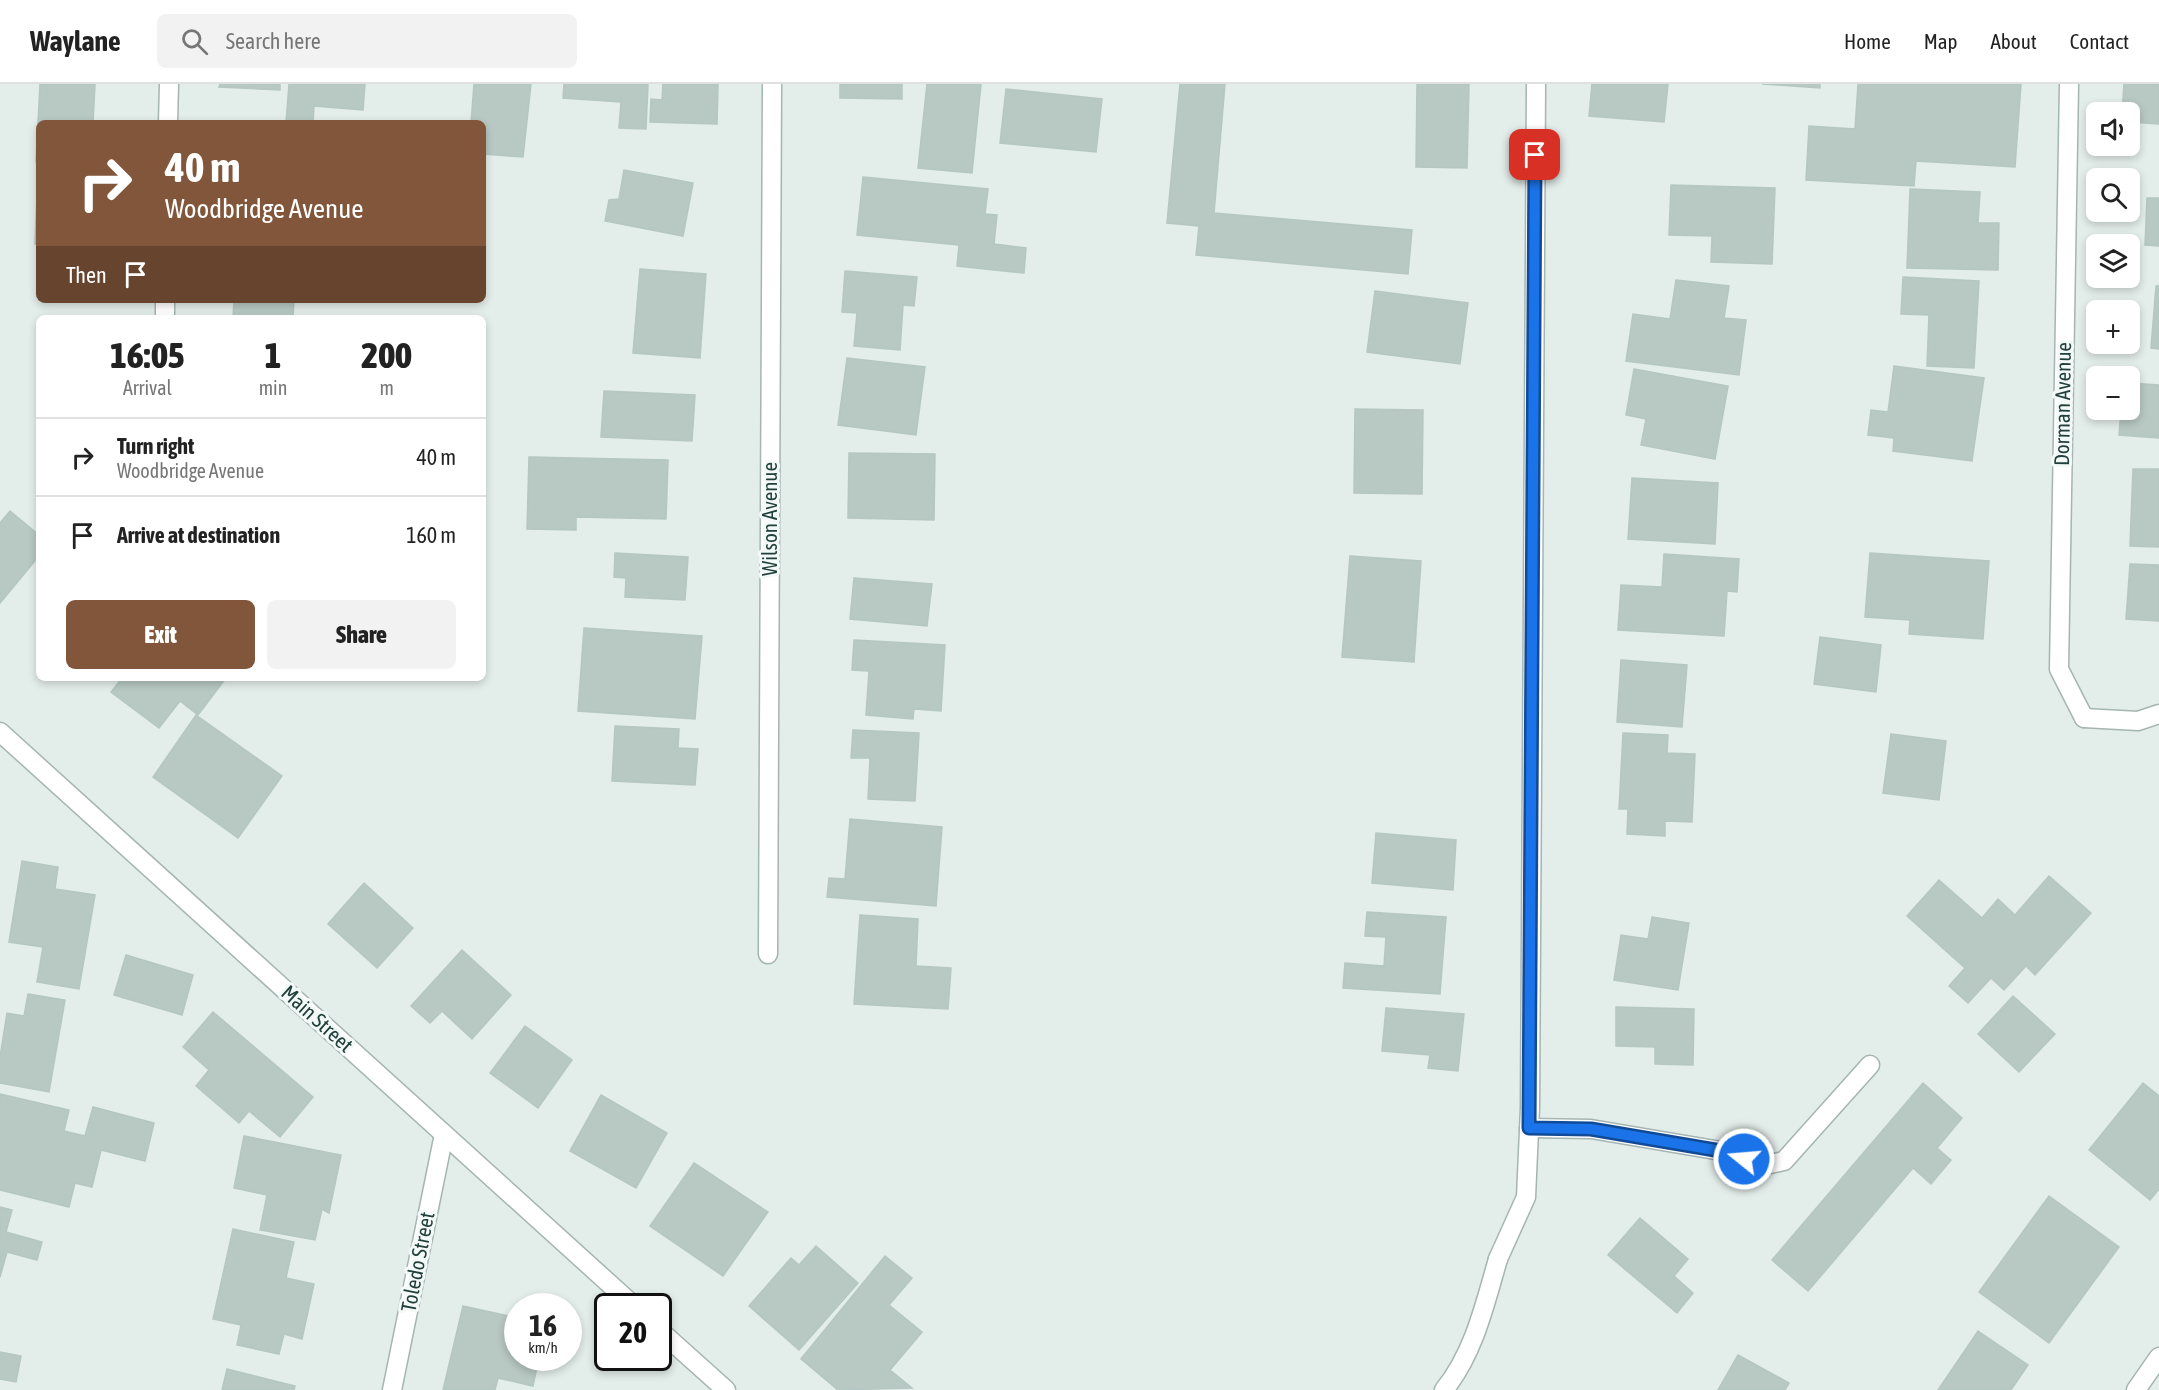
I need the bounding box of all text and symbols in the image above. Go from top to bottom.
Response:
search box [157,14,577,68]
text: Waylane [30,25,121,57]
icon: search [178,25,211,58]
text: Search here [226,28,321,54]
text: Home [1844,29,1891,53]
text: Map [1924,29,1958,53]
text: About [1991,29,2037,53]
text: Contact [2070,29,2129,53]
map controls [2086,102,2140,420]
button: sound [2086,102,2140,156]
pin [1509,129,1560,180]
icon: arrive [1518,138,1551,171]
text: 40 m [165,143,240,191]
icon: right [66,144,144,222]
button: search [2086,168,2140,222]
text: Woodbridge Avenue [165,193,363,224]
button: layers [2086,234,2140,288]
icon: arrive [119,258,152,291]
text: Then [66,262,107,288]
button: + [2086,300,2140,354]
text: 16:05 [110,334,185,376]
text: 1 [265,334,281,376]
text: 200 [361,334,412,376]
street label: Dorman Avenue [2049,342,2075,466]
button: − [2086,366,2140,420]
text: Arrival [123,376,172,399]
text: min [259,376,287,399]
text: m [379,376,394,399]
text: Turn right [117,433,194,459]
icon: right [66,441,99,474]
text: 40 m [416,444,456,470]
text: Woodbridge Avenue [117,459,264,482]
street label: Wilson Avenue [757,462,781,576]
icon: arrive [66,519,99,552]
text: Arrive at destination [117,522,280,548]
text: 160 m [406,522,456,548]
button: Exit [66,600,255,669]
button: Share [267,600,456,669]
street label: Main Street [277,980,358,1057]
position arrow [1712,1127,1776,1191]
street label: Toledo Street [396,1210,438,1314]
speed limit sign: 20 [594,1293,672,1371]
text: 16 [529,1308,557,1342]
text: km/h [528,1339,558,1356]

